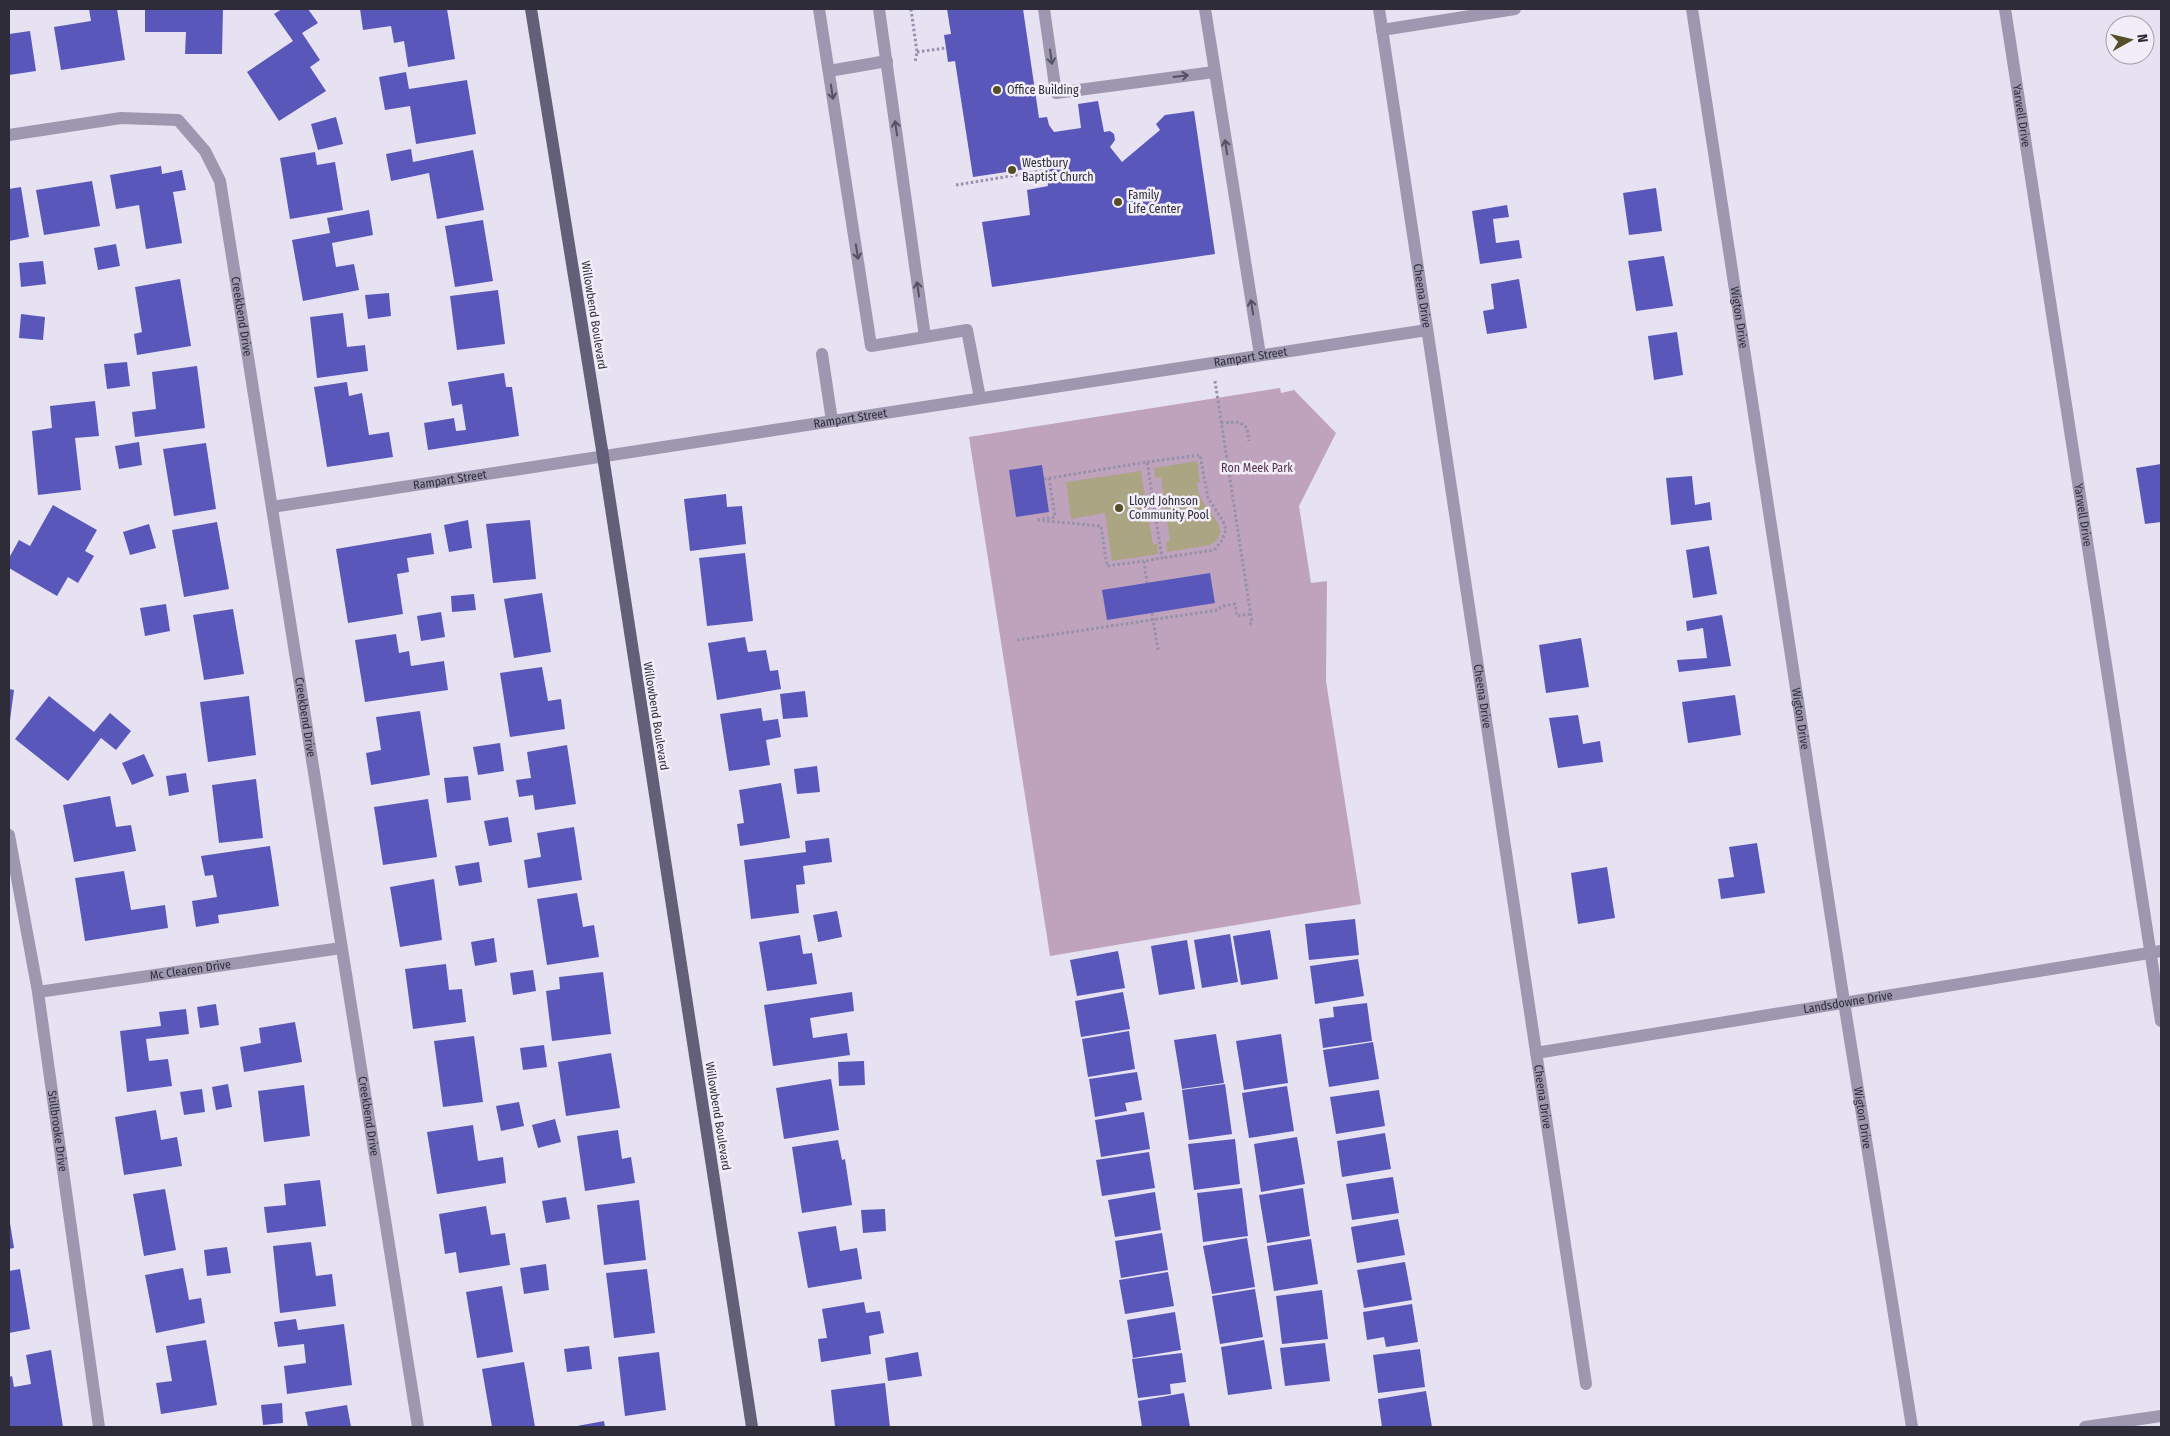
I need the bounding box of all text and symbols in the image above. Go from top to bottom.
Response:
north arrow [2105,15,2155,65]
text: N [2133,33,2151,44]
one-way arrow [1046,49,1056,65]
one-way arrow [1173,71,1189,81]
one-way arrow [827,83,837,99]
place label: Office Building [1007,83,1079,97]
street label: Yarwell Drive [2010,83,2033,148]
marker: Office Building [991,84,1003,96]
one-way arrow [891,120,901,136]
one-way arrow [1221,139,1231,155]
place label: Westbury Baptist Church [1022,156,1094,184]
marker: Westbury Baptist Church [1006,164,1018,176]
place label: Family Life Center [1128,188,1181,216]
marker: Family Life Center [1112,196,1124,208]
one-way arrow [852,244,862,260]
street label: Willowbend Boulevard [578,260,610,370]
street label: Cheena Drive [1410,263,1434,329]
street label: Creekbend Drive [228,275,255,357]
one-way arrow [913,281,923,297]
street label: Wigton Drive [1728,286,1751,349]
one-way arrow [1247,300,1257,316]
street label: Rampart Street [1213,344,1288,370]
street label: Rampart Street [812,406,888,431]
park label: Ron Meek Park [1221,461,1293,475]
street label: Rampart Street [412,467,488,492]
street label: Yarwell Drive [2071,483,2095,548]
place label: Lloyd Johnson Community Pool [1129,494,1209,522]
marker: Lloyd Johnson Community Pool [1113,502,1125,514]
street label: Willowbend Boulevard [640,661,672,771]
street label: Cheena Drive [1471,663,1494,729]
street label: Creekbend Drive [292,676,318,758]
street label: Wigton Drive [1789,687,1812,751]
street label: Mc Clearen Drive [149,957,232,983]
street label: Landsdowne Drive [1802,988,1894,1016]
street label: Willowbend Boulevard [702,1061,734,1171]
street label: Cheena Drive [1531,1064,1555,1130]
street label: Creekbend Drive [355,1075,382,1157]
street label: Wigton Drive [1851,1086,1874,1150]
street label: Stillbrooke Drive [45,1089,70,1173]

